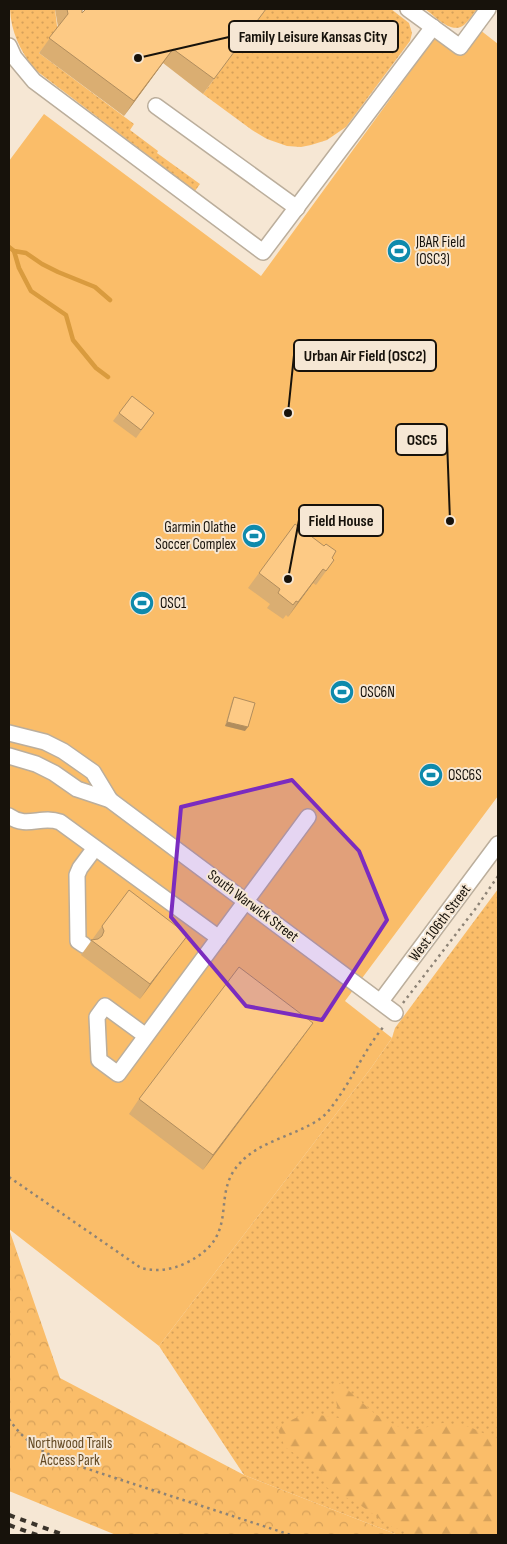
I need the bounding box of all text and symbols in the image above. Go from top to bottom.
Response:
callout: Family Leisure Kansas City [229,21,398,52]
text: Family Leisure Kansas City [239,28,388,47]
place label: JBAR Field (OSC3) [415,233,465,269]
sports icon: JBAR Field (OSC3) [386,238,412,264]
callout: Urban Air Field (OSC2) [294,340,436,371]
text: Urban Air Field (OSC2) [304,347,426,366]
callout: OSC5 [396,424,447,455]
text: OSC5 [407,431,437,450]
callout: Field House [299,505,383,536]
text: Field House [309,512,374,531]
place label: Garmin Olathe Soccer Complex [155,518,236,554]
sports icon: Garmin Olathe Soccer Complex [241,523,267,549]
sports icon: OSC1 [129,590,155,616]
place label: OSC1 [160,594,187,613]
sports icon: OSC6N [329,679,355,705]
place label: OSC6N [360,683,395,702]
sports icon: OSC6S [418,762,444,788]
place label: OSC6S [448,766,482,785]
street label: South Warwick Street [204,866,303,947]
street label: West 106th Street [405,880,475,965]
park label: Northwood Trails Access Park [28,1434,112,1470]

